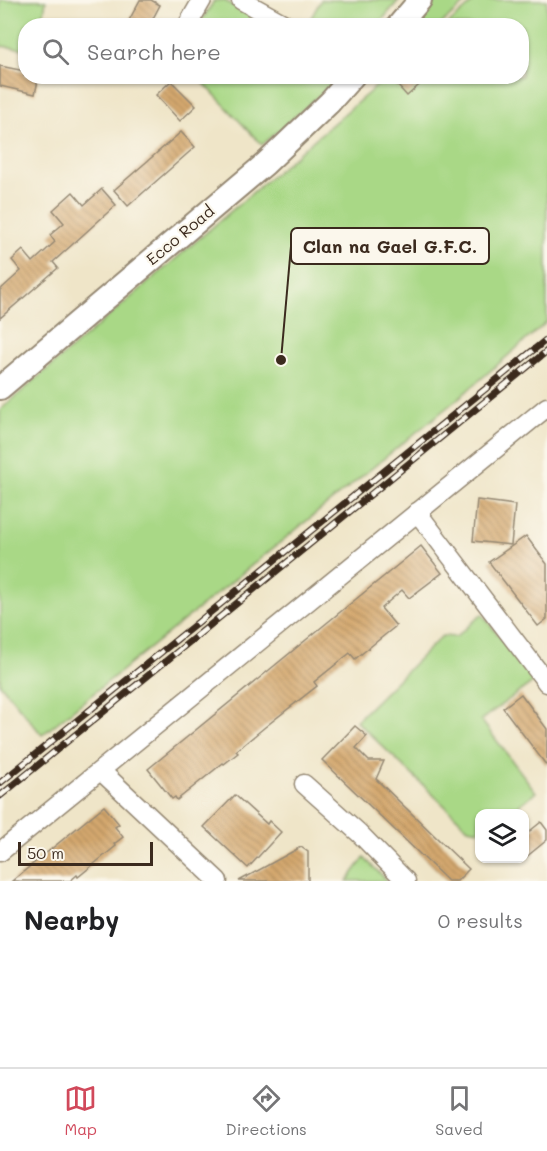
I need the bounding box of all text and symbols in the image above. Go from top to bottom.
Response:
search box [18,18,529,84]
icon: search [39,35,72,68]
text: Search here [87,37,221,66]
street label: Ecco Road [141,200,218,269]
callout: Clan na Gael G.F.C. [291,228,489,264]
text: Clan na Gael G.F.C. [303,234,477,258]
map controls [475,809,529,863]
button: layers [475,809,529,863]
scale bar [18,839,153,866]
text: 50 m [27,842,64,863]
text: Nearby [24,903,119,937]
text: 0 results [438,907,523,933]
tab: Map [64,1082,97,1139]
tab: Directions [226,1082,307,1139]
tab: Saved [435,1082,483,1139]

